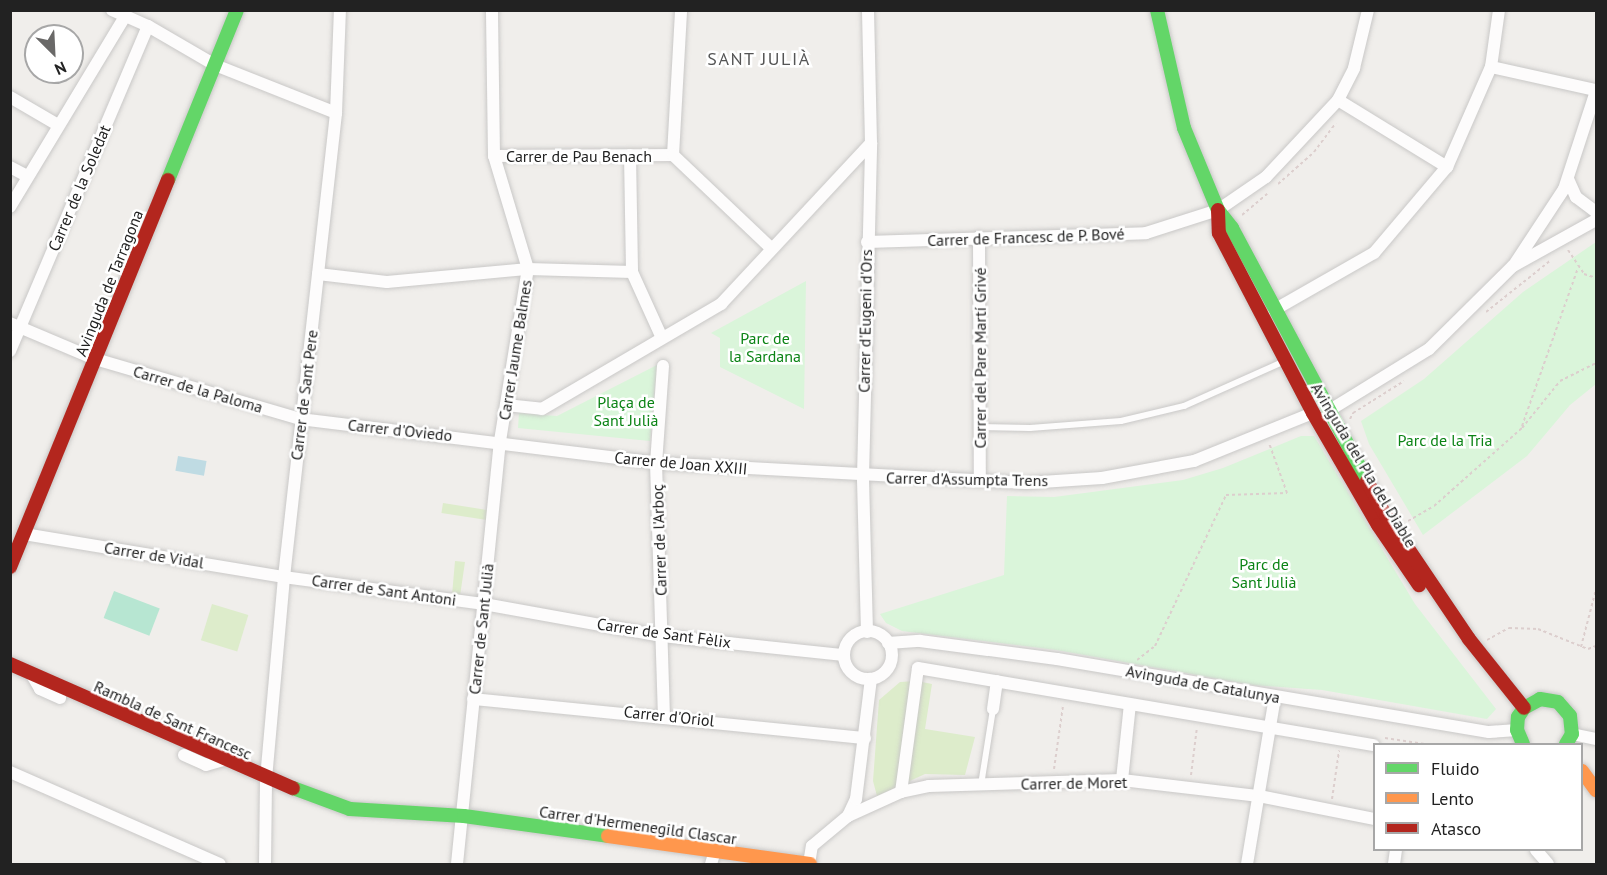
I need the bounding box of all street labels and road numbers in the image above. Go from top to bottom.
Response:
street label: Carrer de la Soledat [44,122,114,254]
street label: Carrer de Pau Benach [506,146,652,166]
street label: Avinguda de Tarragona [71,207,147,359]
street label: Carrer de Francesc de P. Bové [926,224,1126,250]
street label: Carrer d'Eugeni d'Ors [854,249,876,393]
street label: Carrer del Pare Martí Grivé [970,267,990,449]
street label: Carrer Jaume Balmes [494,278,536,422]
street label: Carrer de Sant Pere [286,329,322,461]
street label: Carrer de la Paloma [131,361,265,417]
street label: Avinguda del Pla del Diable [1307,379,1421,551]
street label: Carrer d'Oviedo [347,415,453,445]
street label: Carrer de Joan XXIII [613,448,749,478]
street label: Carrer d'Assumpta Trens [886,468,1048,490]
street label: Carrer de l'Arboç [647,484,671,596]
street label: Carrer de Vidal [103,538,205,572]
street label: Carrer de Sant Julià [465,563,497,695]
street label: Carrer de Sant Antoni [310,570,458,610]
street label: Carrer de Sant Fèlix [596,614,732,652]
street label: Avinguda de Catalunya [1124,661,1282,707]
street label: Rambla de Sant Francesc [91,676,255,764]
street label: Carrer d'Oriol [623,702,715,730]
street label: Carrer de Moret [1020,772,1128,794]
street label: Carrer d'Hermenegild Clascar [538,802,738,848]

